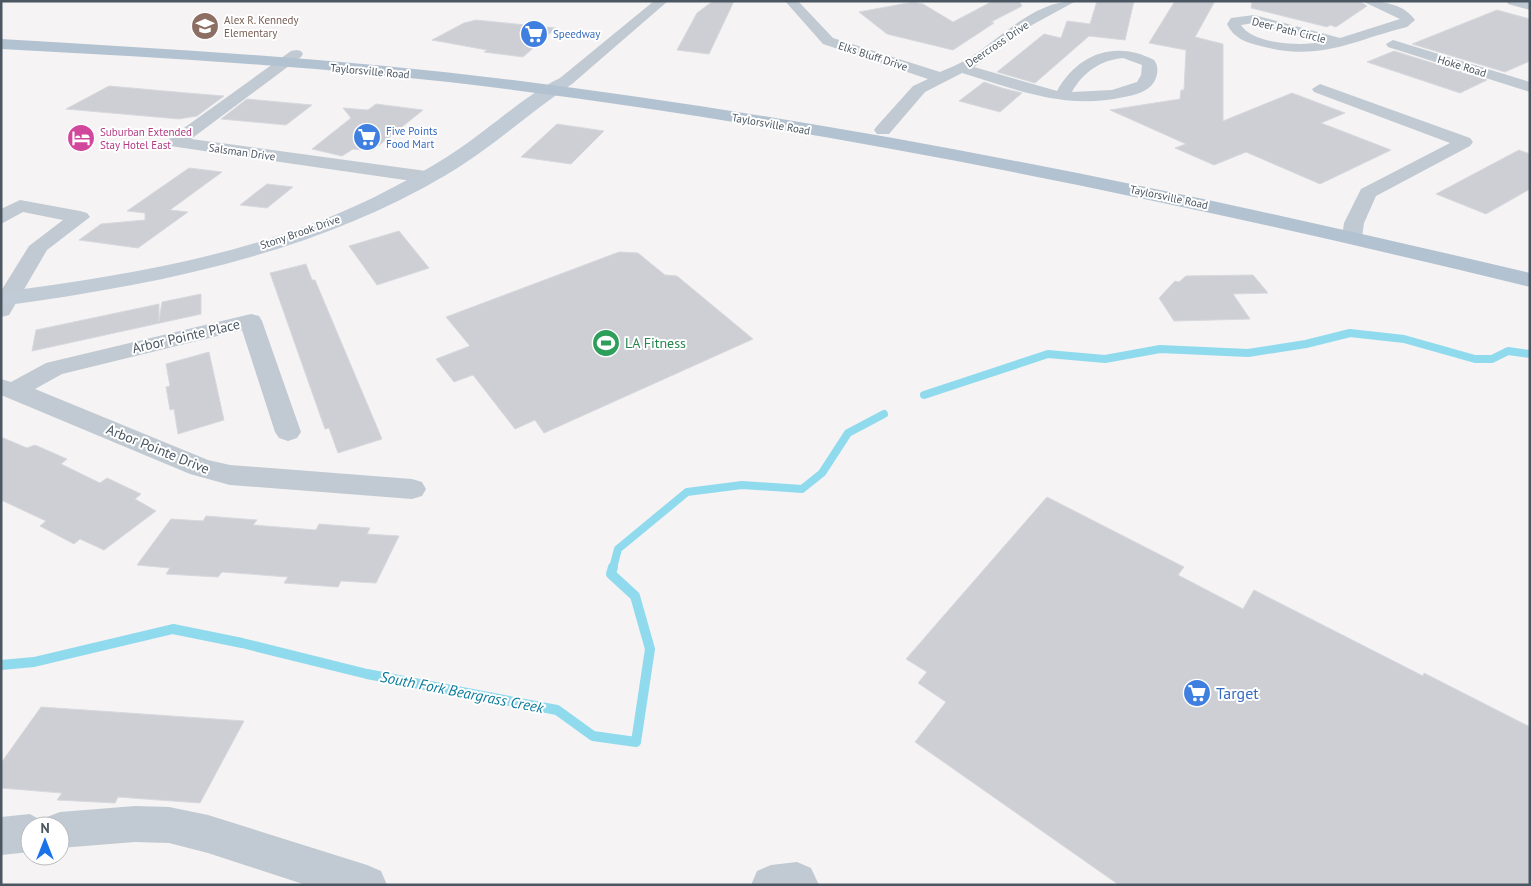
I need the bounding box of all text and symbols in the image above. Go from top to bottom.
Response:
school or university icon: Alex R. Kennedy Elementary [190,11,220,41]
place label: Alex R. Kennedy Elementary [224,13,300,40]
street label: Deer Path Circle [1251,14,1328,46]
street label: Deercross Drive [963,17,1032,70]
supermarket icon: Speedway [519,19,549,49]
place label: Speedway [553,27,601,41]
street label: Elks Bluff Drive [837,38,910,74]
street label: Hoke Road [1436,52,1488,80]
street label: Taylorsville Road [330,61,410,81]
street label: Taylorsville Road [731,110,811,138]
supermarket icon: Five Points Food Mart [352,122,382,152]
hotel icon: Suburban Extended Stay Hotel East [66,123,96,153]
place label: Five Points Food Mart [386,124,438,151]
place label: Suburban Extended Stay Hotel East [100,125,192,152]
street label: Salsman Drive [208,140,277,164]
street label: Taylorsville Road [1129,182,1209,212]
street label: Stony Brook Drive [258,212,342,252]
street label: Arbor Pointe Place [130,315,242,357]
sports icon: LA Fitness [591,328,621,358]
place label: LA Fitness [625,334,686,352]
street label: Arbor Pointe Drive [104,420,212,478]
water label: South Fork Beargrass Creek [379,667,546,717]
supermarket icon: Target [1182,678,1212,708]
place label: Target [1216,683,1259,703]
north arrow [20,816,70,866]
text: N [40,819,50,837]

